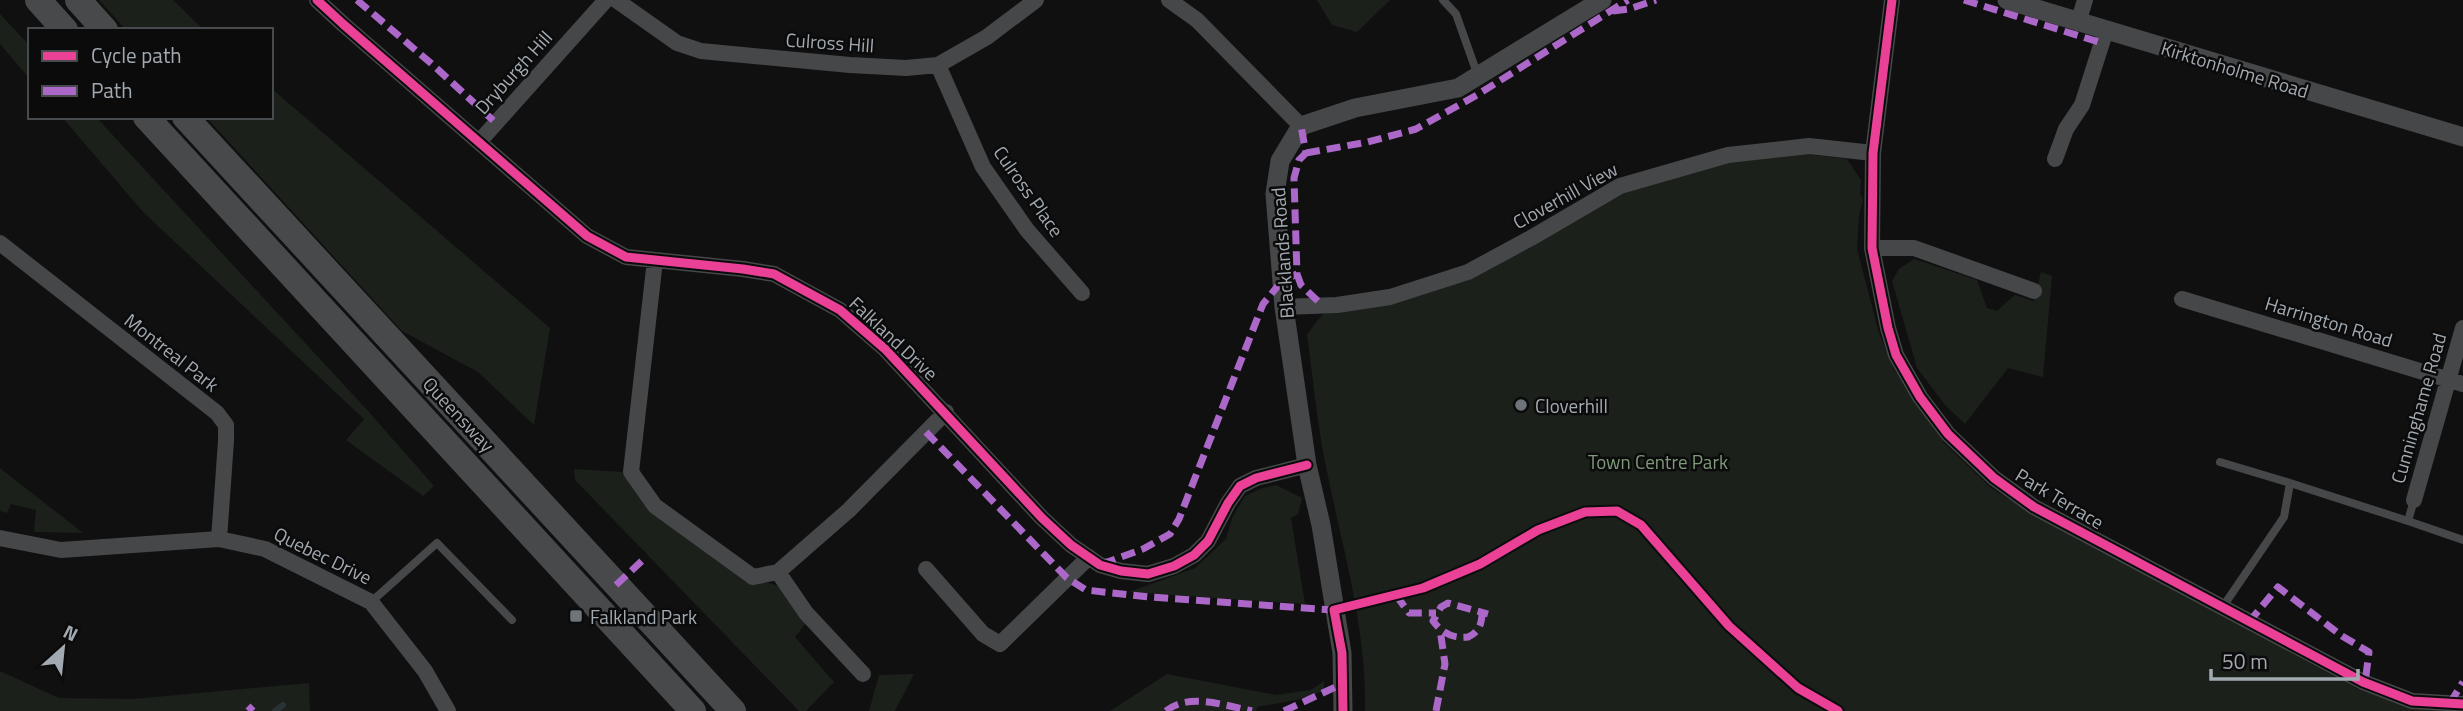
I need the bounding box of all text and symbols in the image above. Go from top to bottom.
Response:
street label: Dryburgh Hill [467,23,559,121]
street label: Culross Hill [785,24,875,60]
legend [28,28,273,119]
street label: Kirktonholme Road [2158,33,2312,105]
text: Cycle path [91,39,182,71]
text: Path [91,74,133,106]
street label: Culross Place [987,139,1071,243]
street label: Cloverhill View [1507,154,1623,236]
street label: Blacklands Road [1263,186,1301,320]
street label: Harrington Road [2262,288,2396,354]
street label: Falkland Drive [843,289,945,387]
street label: Montreal Park [118,306,226,398]
street label: Cunninghame Road [2383,329,2453,487]
street label: Queensway [416,370,502,458]
place label: Cloverhill [1535,391,1608,420]
marker: Cloverhill [1513,397,1529,413]
park label: Town Centre Park [1588,447,1728,476]
street label: Park Terrace [2010,460,2110,536]
street label: Quebec Drive [269,519,377,591]
place label: Falkland Park [590,602,697,631]
marker: Falkland Park [568,608,584,624]
north arrow [28,613,98,683]
text: N [58,616,83,648]
scale bar [2211,638,2358,682]
text: 50 m [2222,645,2268,677]

